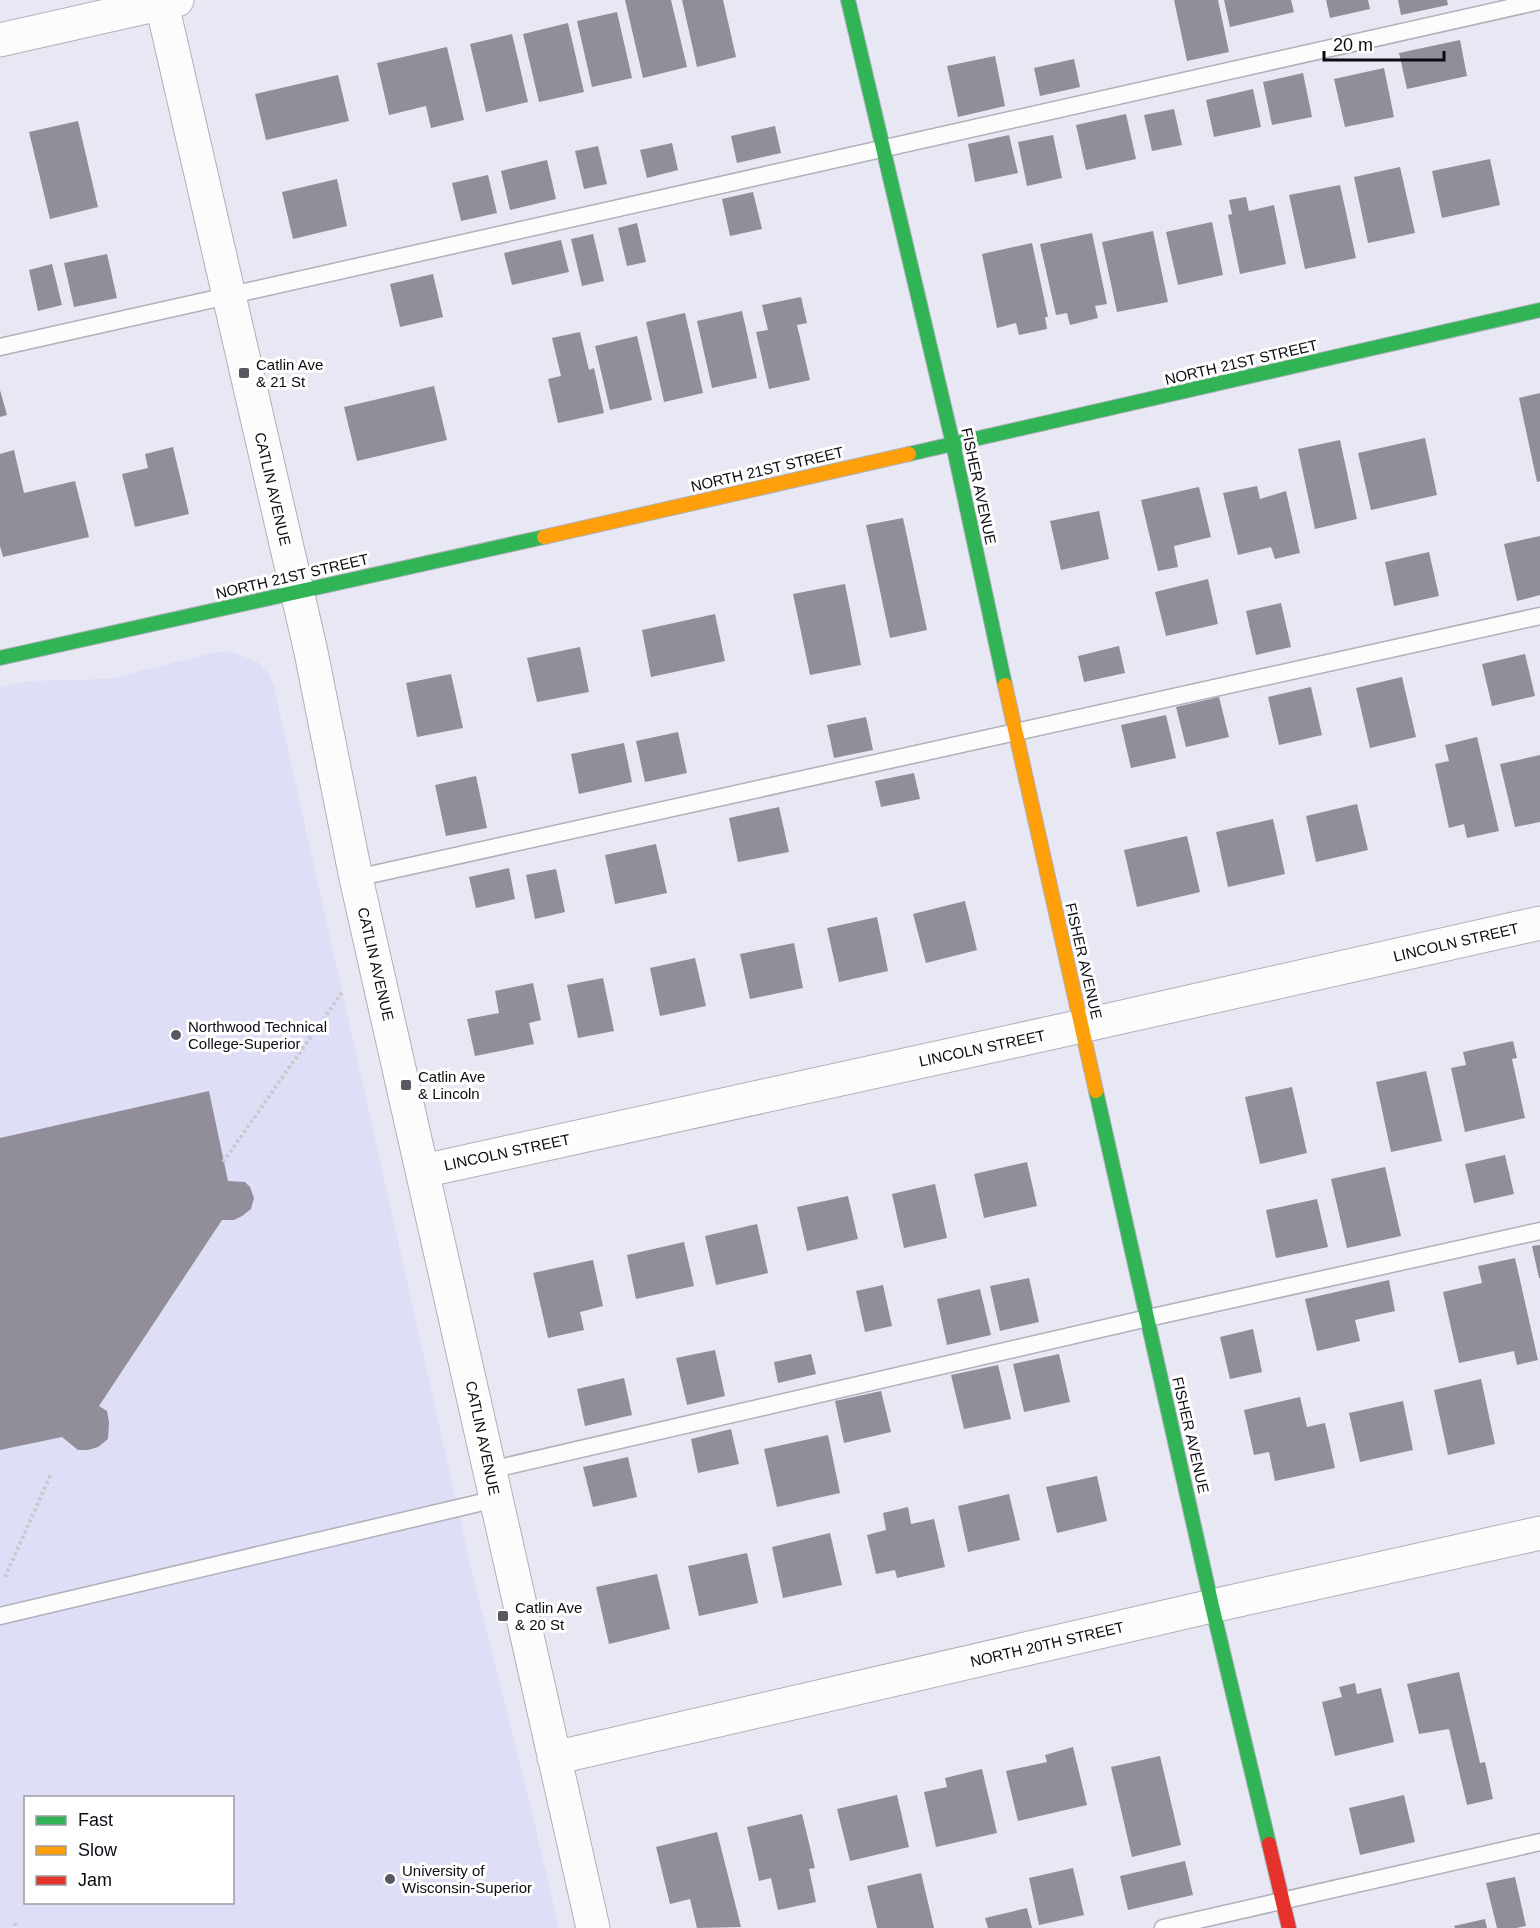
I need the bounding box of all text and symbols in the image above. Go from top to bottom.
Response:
scale bar [1324,24,1444,62]
text: 20 m [1333,35,1373,55]
street label: NORTH 21ST STREET [1163,336,1319,388]
place label: Catlin Ave & 21 St [256,356,323,390]
marker: Catlin Ave & 21 St [237,366,251,380]
street label: FISHER AVENUE [958,426,1000,546]
street label: CATLIN AVENUE [252,431,294,547]
street label: NORTH 21ST STREET [689,443,845,495]
street label: NORTH 21ST STREET [214,550,370,602]
street label: FISHER AVENUE [1062,901,1106,1021]
street label: CATLIN AVENUE [355,906,397,1022]
street label: LINCOLN STREET [1392,919,1520,965]
place label: Northwood Technical College-Superior [188,1018,327,1052]
street label: LINCOLN STREET [917,1026,1047,1070]
marker: Northwood Technical College-Superior [169,1028,183,1042]
place label: Catlin Ave & Lincoln [418,1068,485,1102]
marker: Catlin Ave & Lincoln [399,1078,413,1092]
street label: LINCOLN STREET [442,1130,572,1174]
street label: FISHER AVENUE [1169,1375,1213,1495]
street label: CATLIN AVENUE [463,1379,503,1497]
place label: Catlin Ave & 20 St [515,1599,582,1633]
marker: Catlin Ave & 20 St [496,1609,510,1623]
street label: NORTH 20TH STREET [968,1618,1126,1670]
legend [24,1796,234,1904]
text: Fast [78,1810,113,1830]
text: Slow [78,1840,118,1860]
place label: University of Wisconsin-Superior [402,1862,532,1896]
text: Jam [78,1870,112,1890]
marker: University of Wisconsin-Superior [383,1872,397,1886]

